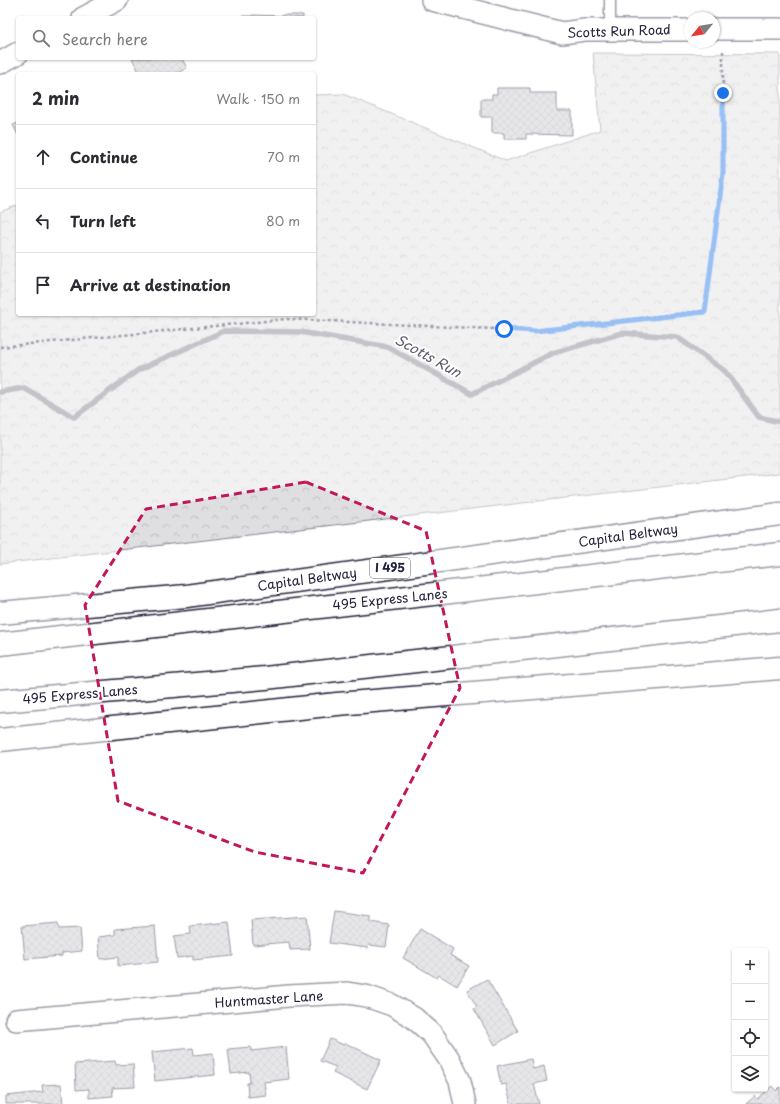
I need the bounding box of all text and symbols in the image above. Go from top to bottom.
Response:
north arrow [684,12,720,48]
search box [16,16,316,60]
street label: Scotts Run Road [567,19,671,42]
icon: search [30,27,52,49]
text: Search here [62,27,148,50]
route end [714,84,732,102]
text: 2 min [32,85,79,111]
text: Walk · 150 m [216,89,300,108]
text: Continue [70,145,138,168]
icon: ahead [32,146,54,168]
text: 70 m [267,147,300,166]
text: Turn left [70,209,136,232]
icon: left [32,210,54,232]
text: 80 m [266,211,300,230]
text: Arrive at destination [70,273,231,296]
icon: arrive [32,274,54,296]
route start [495,320,513,338]
water label: Scotts Run [391,329,466,383]
street label: Capital Beltway [577,518,679,551]
road number: I 495 [370,558,410,578]
street label: Capital Beltway [256,562,358,595]
street label: 495 Express Lanes [332,583,448,614]
street label: 495 Express Lanes [22,679,138,708]
map controls [732,948,768,1092]
button: + [732,948,768,984]
button: − [732,984,768,1020]
street label: Huntmaster Lane [214,985,324,1012]
button: locate [732,1020,768,1056]
button: layers [732,1056,768,1092]

